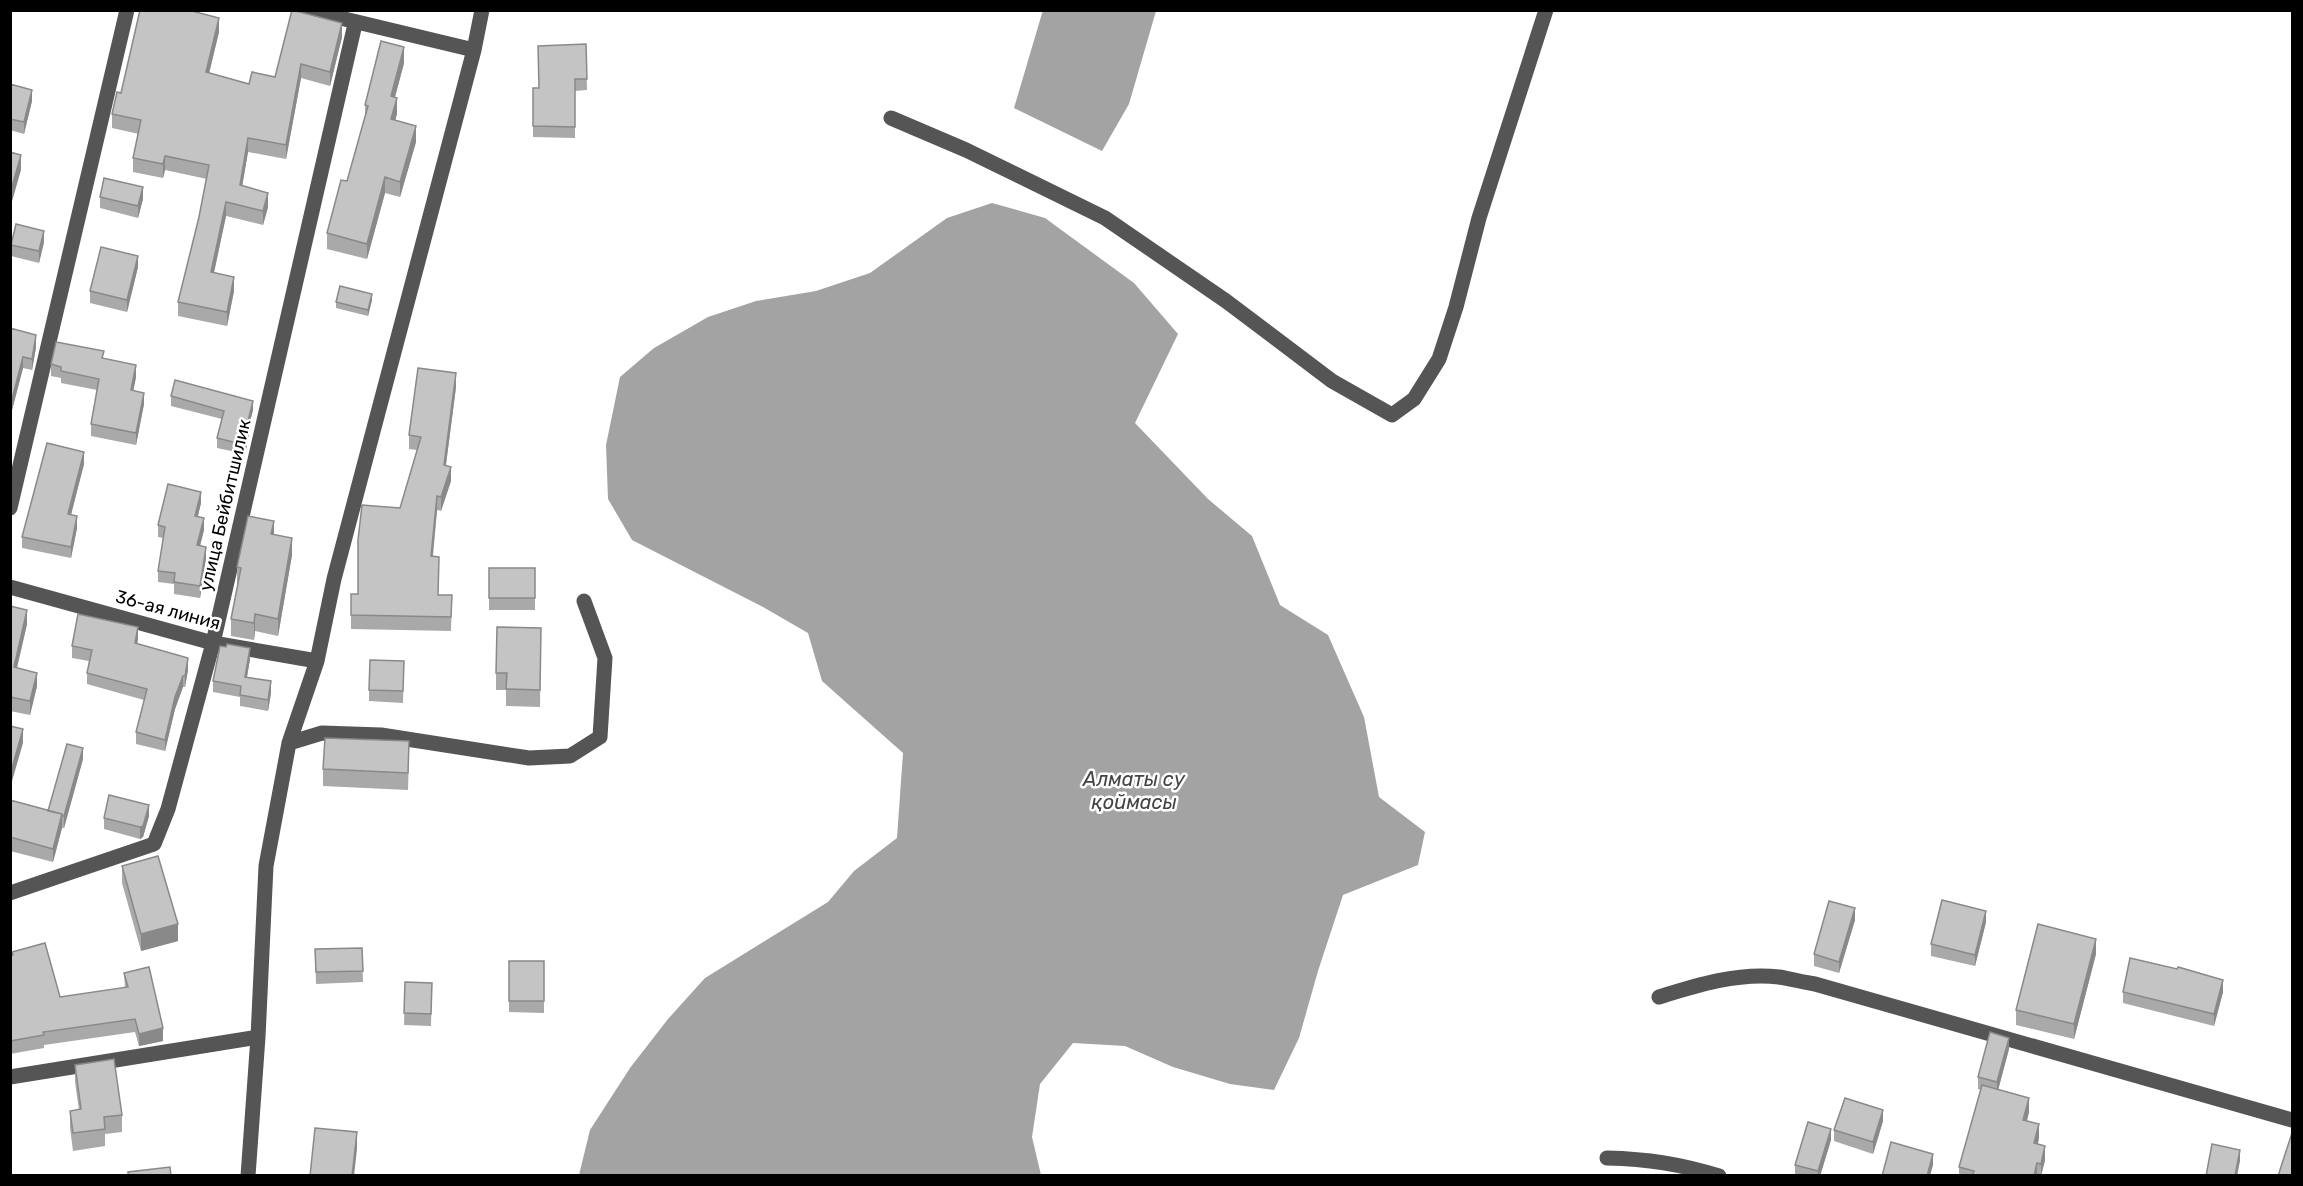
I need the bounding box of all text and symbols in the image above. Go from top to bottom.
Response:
street label: улица Бейбитшилик [195,417,256,593]
street label: 36-ая линия [113,585,223,635]
water label: Алматы су қоймасы [1082,767,1186,814]

